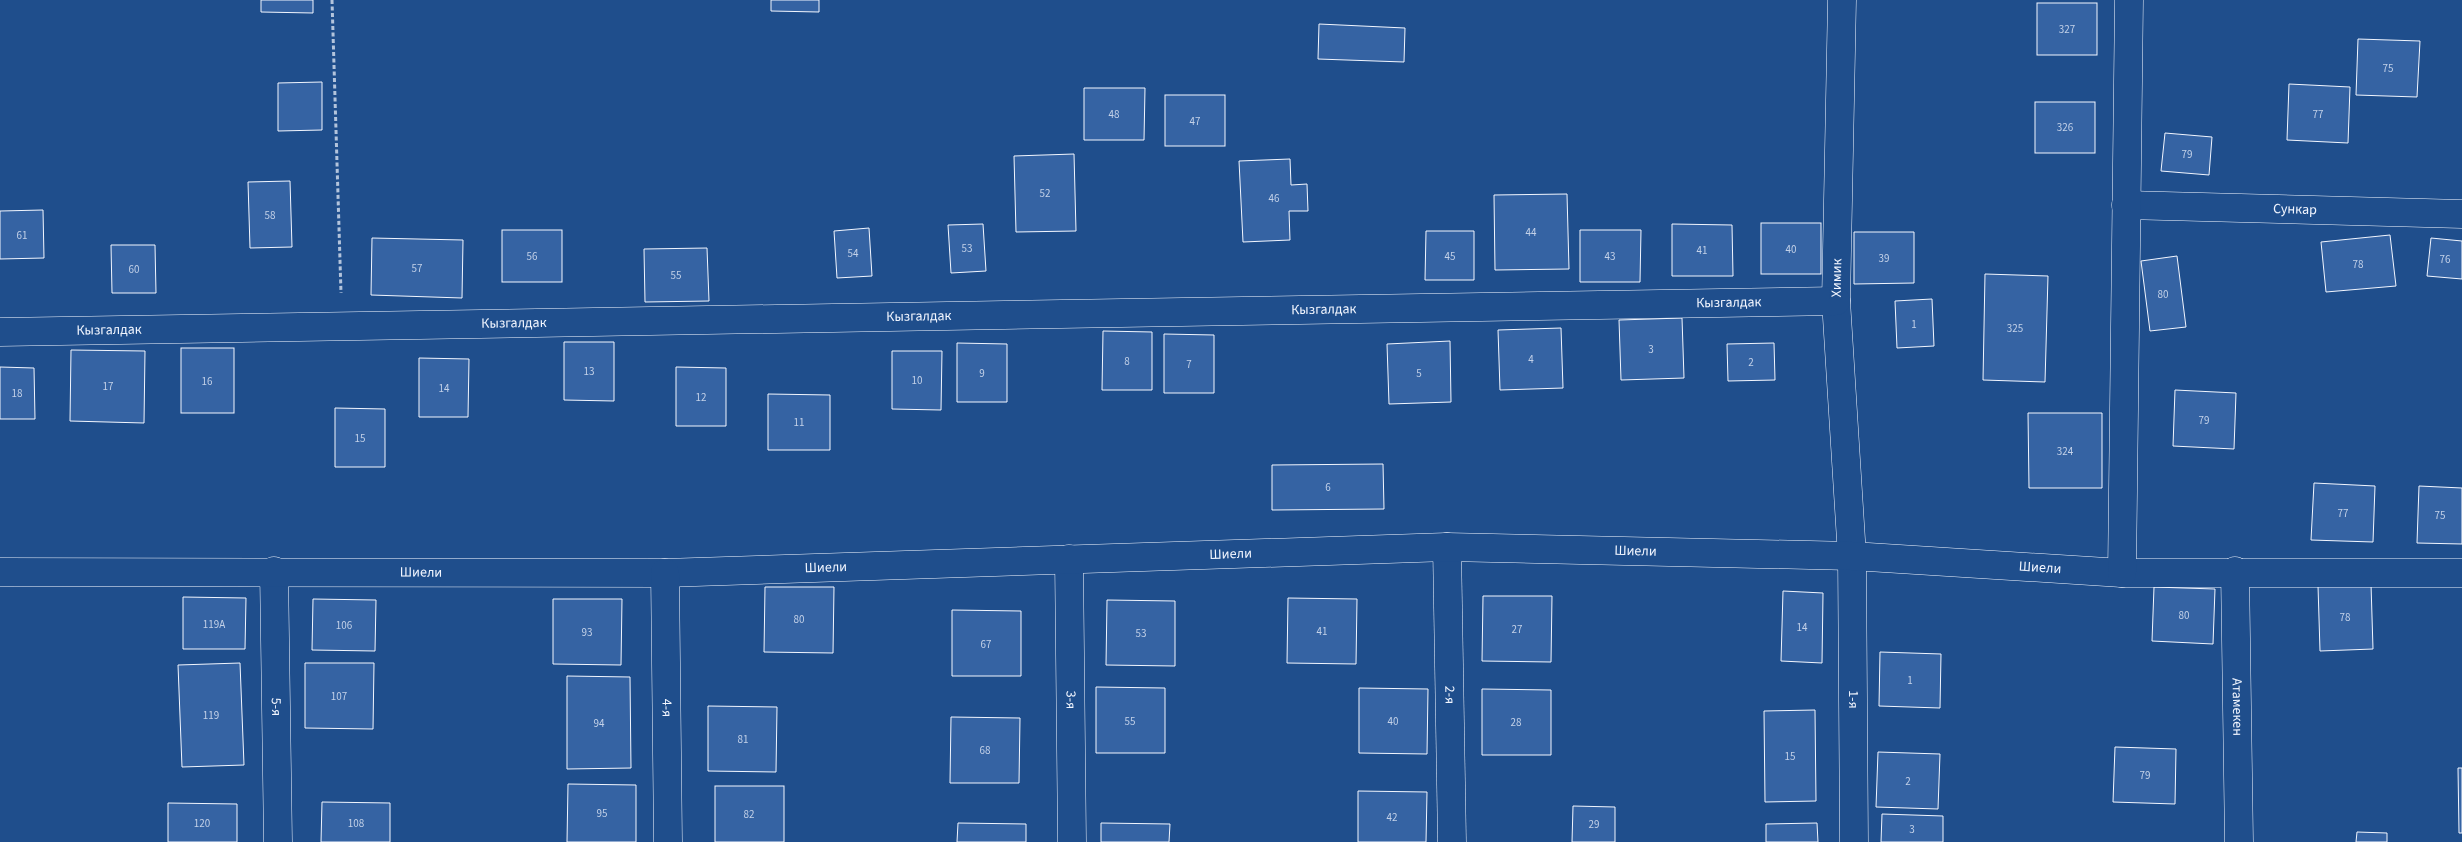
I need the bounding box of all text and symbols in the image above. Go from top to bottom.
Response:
house number: 327 [2059,22,2075,37]
house number: 75 [2383,61,2393,76]
house number: 48 [1109,107,1120,122]
house number: 77 [2313,107,2323,122]
house number: 47 [1190,114,1200,129]
house number: 326 [2057,120,2074,135]
house number: 79 [2182,147,2192,162]
house number: 52 [1040,186,1050,201]
house number: 46 [1269,191,1280,206]
street label: Сункар [2273,199,2317,220]
house number: 58 [265,208,276,223]
house number: 44 [1526,225,1537,240]
house number: 61 [17,228,27,243]
house number: 53 [962,241,972,256]
house number: 40 [1786,242,1796,257]
house number: 41 [1697,243,1707,258]
house number: 54 [848,246,859,261]
house number: 56 [527,249,538,264]
house number: 45 [1445,249,1455,264]
house number: 43 [1605,249,1615,264]
house number: 39 [1879,251,1889,266]
house number: 76 [2440,252,2451,267]
house number: 78 [2353,257,2364,272]
street label: Химик [1827,258,1847,298]
house number: 57 [412,261,422,276]
house number: 60 [129,262,139,277]
house number: 55 [671,268,681,283]
house number: 80 [2158,287,2168,302]
street label: Кызгалдак [1696,292,1762,313]
street label: Кызгалдак [1291,299,1357,320]
street label: Кызгалдак [886,306,952,327]
street label: Кызгалдак [481,313,547,334]
house number: 1 [1911,317,1917,332]
street label: Кызгалдак [76,320,142,341]
house number: 325 [2007,321,2023,336]
house number: 3 [1648,342,1654,357]
house number: 4 [1528,352,1534,367]
house number: 8 [1124,354,1130,369]
house number: 2 [1748,355,1754,370]
house number: 7 [1186,357,1192,372]
house number: 13 [584,364,594,379]
house number: 9 [979,366,985,381]
house number: 5 [1416,366,1422,381]
house number: 10 [912,373,922,388]
house number: 16 [202,374,213,389]
house number: 17 [103,379,113,394]
house number: 14 [439,381,450,396]
house number: 18 [12,386,23,401]
house number: 12 [696,390,706,405]
house number: 79 [2199,413,2209,428]
house number: 11 [794,415,804,430]
house number: 15 [355,431,365,446]
house number: 324 [2057,444,2074,459]
house number: 6 [1325,480,1331,495]
house number: 77 [2338,506,2348,521]
house number: 75 [2435,508,2445,523]
street label: Шиели [1614,541,1657,562]
street label: Шиели [1209,543,1252,565]
street label: Шиели [804,557,847,578]
street label: Шиели [2018,557,2062,579]
street label: Шиели [400,563,442,583]
house number: 80 [2179,608,2189,623]
house number: 78 [2340,610,2351,625]
house number: 80 [794,612,804,627]
house number: 119А [203,617,225,632]
house number: 106 [336,618,353,633]
house number: 14 [1797,620,1808,635]
house number: 27 [1512,622,1522,637]
house number: 41 [1317,624,1327,639]
house number: 93 [582,625,592,640]
house number: 53 [1136,626,1146,641]
house number: 67 [981,637,991,652]
house number: 1 [1907,673,1913,688]
street label: Атамекен [2227,678,2247,736]
street label: 2-я [1439,686,1460,704]
house number: 107 [331,689,347,704]
street label: 1-я [1843,690,1863,709]
street label: 3-я [1060,691,1081,709]
street label: 5-я [266,698,286,716]
street label: 4-я [656,699,677,717]
house number: 119 [203,708,219,723]
house number: 55 [1125,714,1135,729]
house number: 40 [1388,714,1398,729]
house number: 28 [1511,715,1522,730]
house number: 94 [594,716,605,731]
house number: 81 [738,732,748,747]
house number: 68 [980,743,991,758]
house number: 15 [1785,749,1795,764]
house number: 79 [2140,768,2150,783]
house number: 2 [1905,774,1911,789]
house number: 95 [597,806,607,821]
house number: 82 [744,807,754,822]
house number: 42 [1387,810,1397,825]
house number: 120 [194,816,210,831]
house number: 108 [348,816,365,831]
house number: 29 [1589,817,1599,832]
house number: 3 [1909,822,1915,837]

